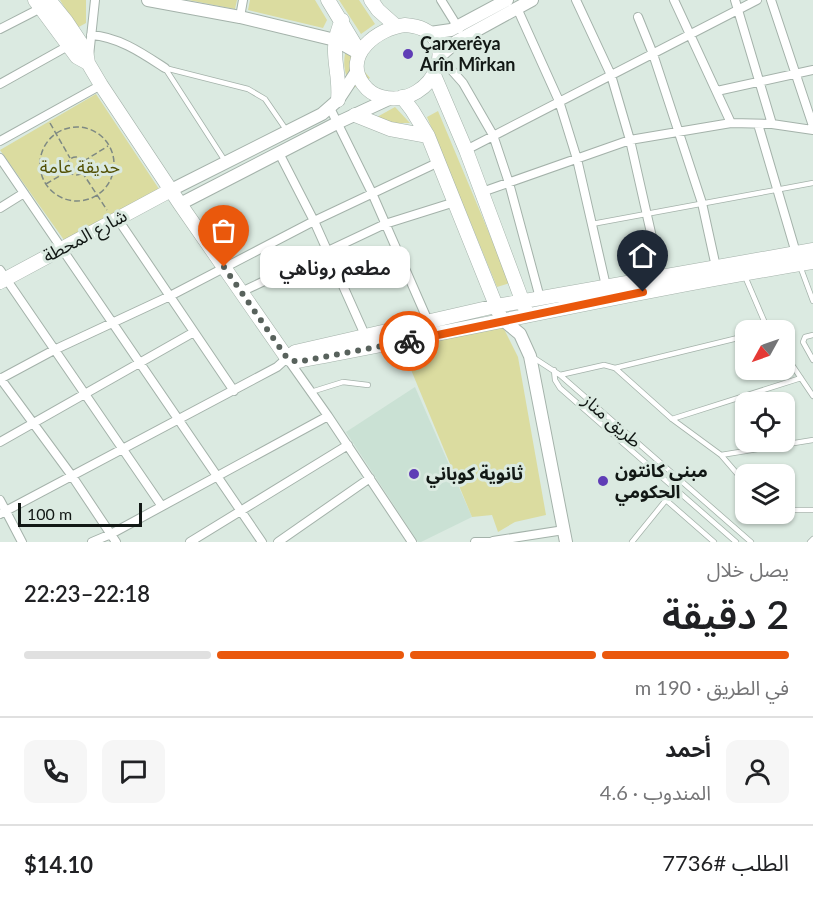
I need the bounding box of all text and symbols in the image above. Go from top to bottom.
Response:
place label: Çarxerêya Arîn Mîrkan [419,32,515,75]
marker: Çarxerêya Arîn Mîrkan [401,47,415,61]
park label: حديقة عامة [40,155,120,177]
street label: شارع المحطة [39,204,132,270]
pin [198,205,249,267]
icon: bag [207,214,240,247]
pin [617,230,668,292]
icon: home [626,239,659,272]
callout: مطعم روناهي [260,246,410,288]
text: مطعم روناهي [279,255,391,279]
courier [379,311,439,371]
north arrow [735,320,795,380]
map controls [735,320,795,524]
icon: bike [393,325,426,358]
street label: طريق مناز [577,388,647,453]
button: locate [735,392,795,452]
place label: مبنى كانتون الحكومي [615,459,708,506]
place label: ثانوية كوباني [426,462,524,488]
button: layers [735,464,795,524]
marker: ثانوية كوباني [407,467,421,481]
marker: مبنى كانتون الحكومي [596,474,610,488]
scale bar [18,500,142,528]
text: 100 m [27,504,72,523]
text: يصل خلال [707,557,789,581]
text: 22:18–22:23 [24,580,150,607]
text: 2 دقيقة [662,591,789,637]
text: في الطريق · 190 m [635,675,789,699]
text: أحمد [665,735,711,762]
button: phone [24,740,87,803]
button: chat [102,740,165,803]
button: person [726,740,789,803]
text: المندوب · 4.6 [600,780,711,804]
text: الطلب #7736 [662,849,789,876]
text: $14.10 [24,851,93,878]

